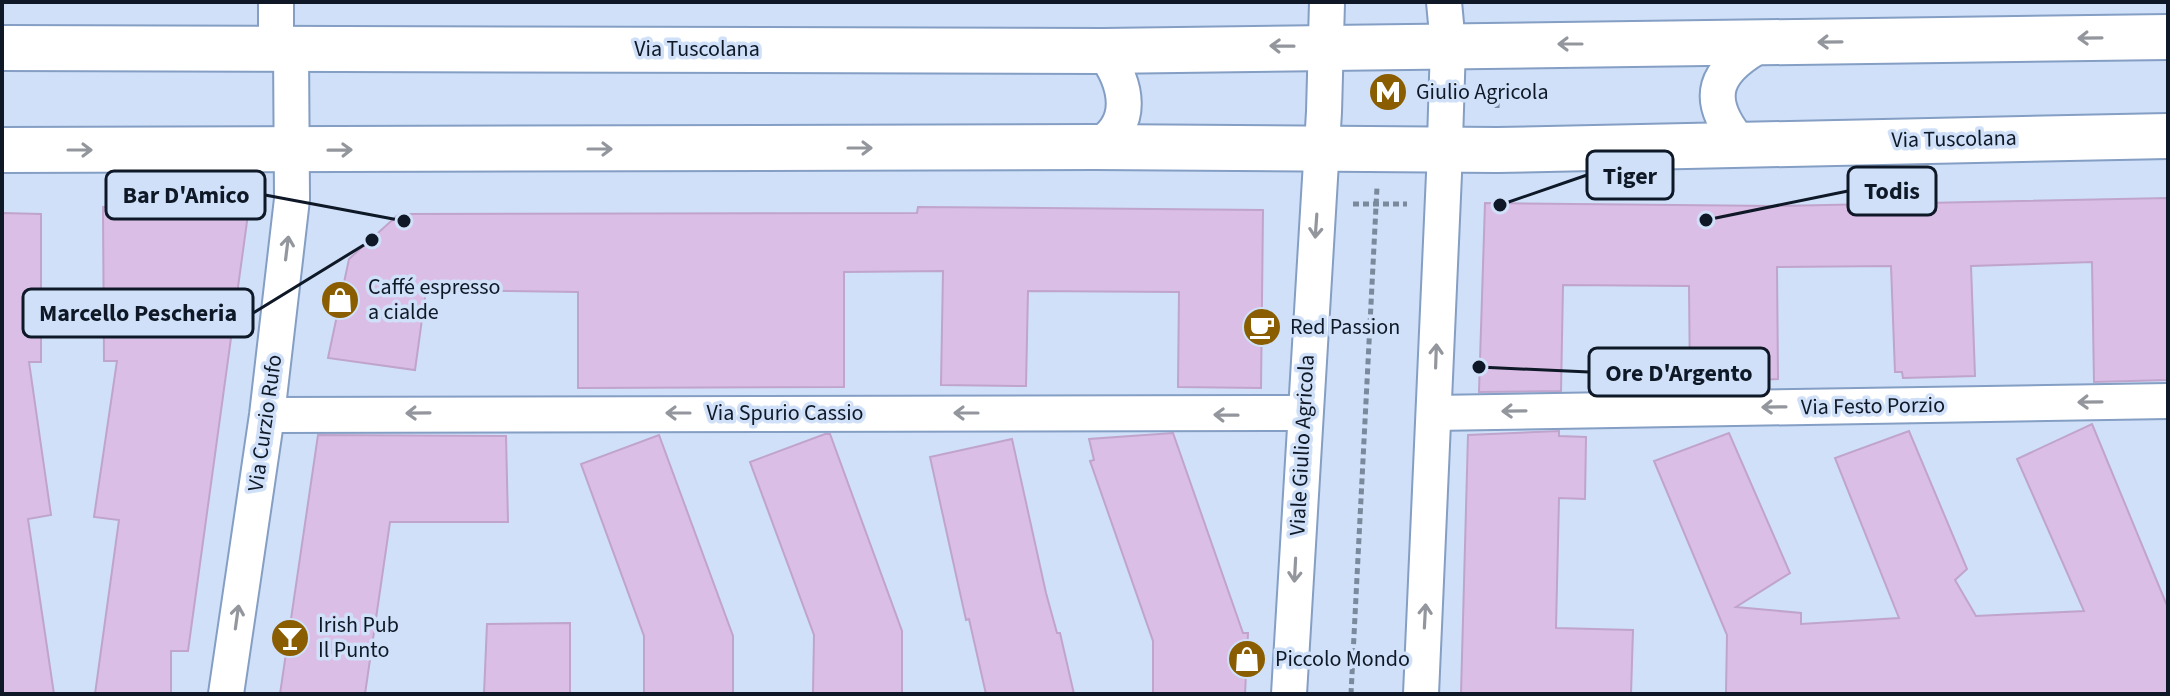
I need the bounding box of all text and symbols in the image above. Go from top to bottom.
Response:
one-way arrow [2077,30,2104,46]
street label: Via Tuscolana [634,33,760,65]
one-way arrow [1817,34,1844,50]
one-way arrow [1557,36,1584,52]
one-way arrow [1269,38,1296,54]
metro station icon: Giulio Agricola [1367,71,1409,113]
place label: Giulio Agricola [1416,76,1549,108]
street label: Via Tuscolana [1891,122,2017,156]
one-way arrow [846,140,873,156]
one-way arrow [586,141,613,157]
one-way arrow [66,142,93,158]
one-way arrow [326,142,353,157]
callout: Tiger [1587,151,1673,199]
text: Tiger [1603,159,1658,194]
callout: Todis [1848,167,1936,215]
callout: Bar D'Amico [106,171,265,219]
text: Todis [1864,174,1920,209]
text: Bar D'Amico [122,178,250,213]
one-way arrow [1308,212,1323,239]
one-way arrow [279,235,294,262]
place label: Caffé espresso a cialde [368,271,500,328]
shop icon: Caffé espresso a cialde [319,279,361,321]
callout: Marcello Pescheria [23,289,253,337]
text: Marcello Pescheria [39,296,237,331]
cafe icon: Red Passion [1241,306,1283,348]
place label: Red Passion [1290,311,1400,343]
one-way arrow [1429,343,1444,370]
callout: Ore D'Argento [1589,348,1769,396]
street label: Via Curzio Rufo [240,353,290,493]
street label: Viale Giulio Agricola [1281,354,1323,536]
text: Ore D'Argento [1605,356,1753,391]
street label: Via Festo Porzio [1801,389,1945,423]
one-way arrow [2077,394,2104,410]
street label: Via Spurio Cassio [707,397,863,429]
one-way arrow [1761,399,1788,415]
one-way arrow [1501,404,1528,419]
one-way arrow [405,405,432,421]
one-way arrow [665,405,692,421]
one-way arrow [953,405,980,421]
one-way arrow [1213,407,1240,423]
one-way arrow [1288,556,1303,583]
one-way arrow [1418,603,1433,630]
one-way arrow [230,605,245,630]
place label: Irish Pub Il Punto [318,609,399,666]
bar icon: Irish Pub Il Punto [269,617,311,659]
shop icon: Piccolo Mondo [1226,638,1268,680]
place label: Piccolo Mondo [1275,643,1410,675]

